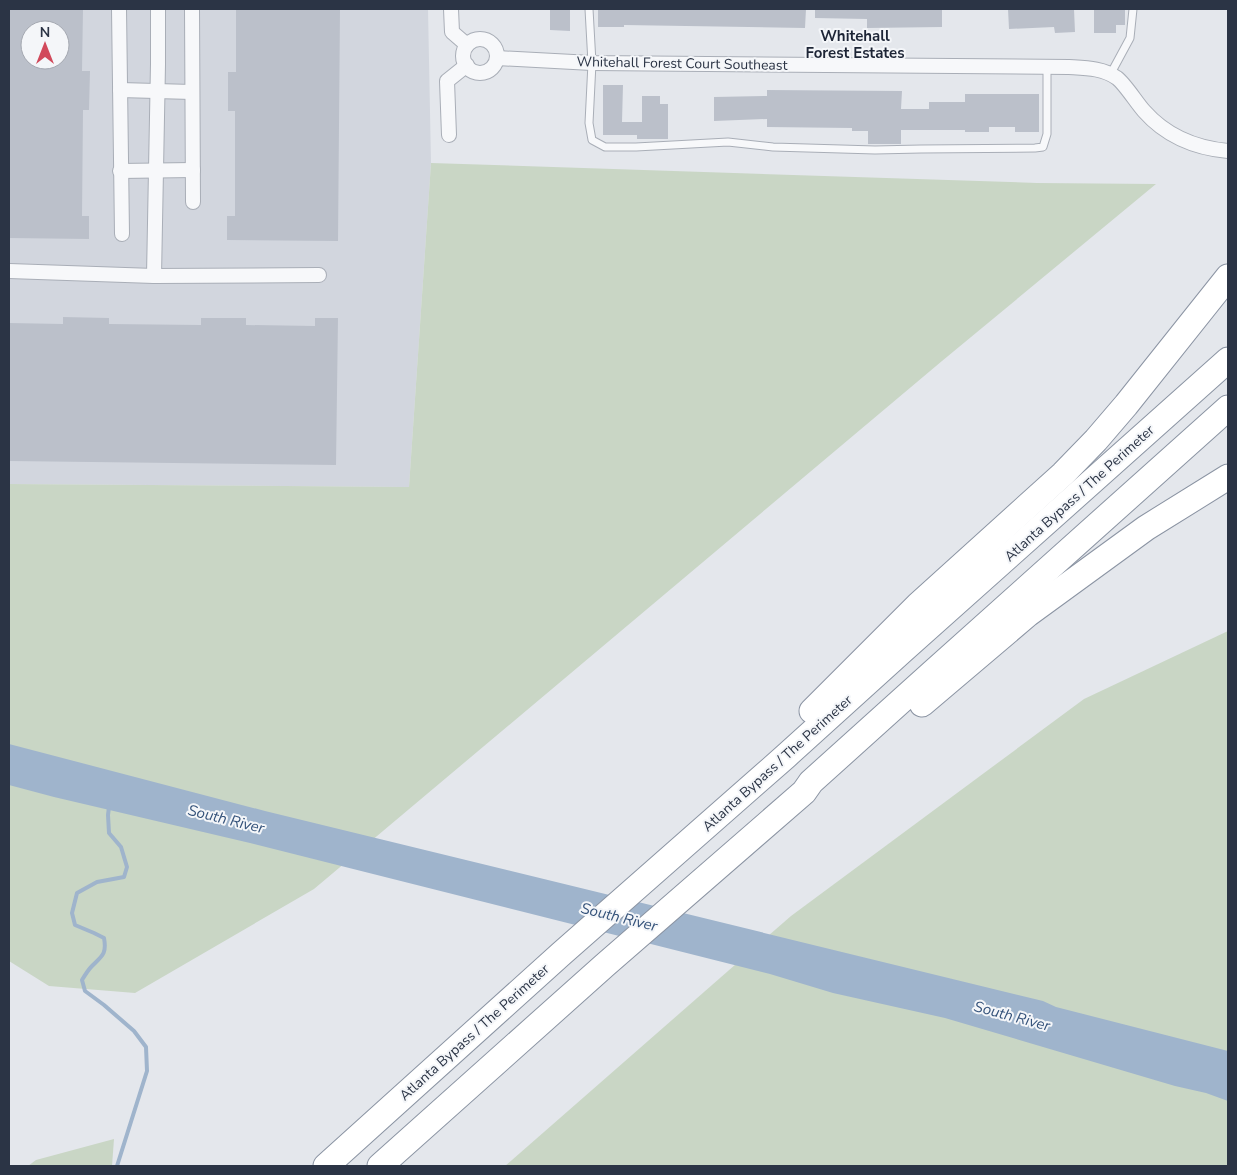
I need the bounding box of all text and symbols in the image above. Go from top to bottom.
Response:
north arrow [20,20,70,70]
text: N [40,23,50,42]
district label: Whitehall Forest Estates [806,26,904,63]
street label: Whitehall Forest Court Southeast [576,52,788,75]
street label: Atlanta Bypass / The Perimeter [1000,421,1158,566]
street label: Atlanta Bypass / The Perimeter [698,691,856,836]
water label: South River [186,800,267,838]
water label: South River [579,898,660,936]
street label: Atlanta Bypass / The Perimeter [395,960,553,1105]
water label: South River [972,996,1053,1036]

